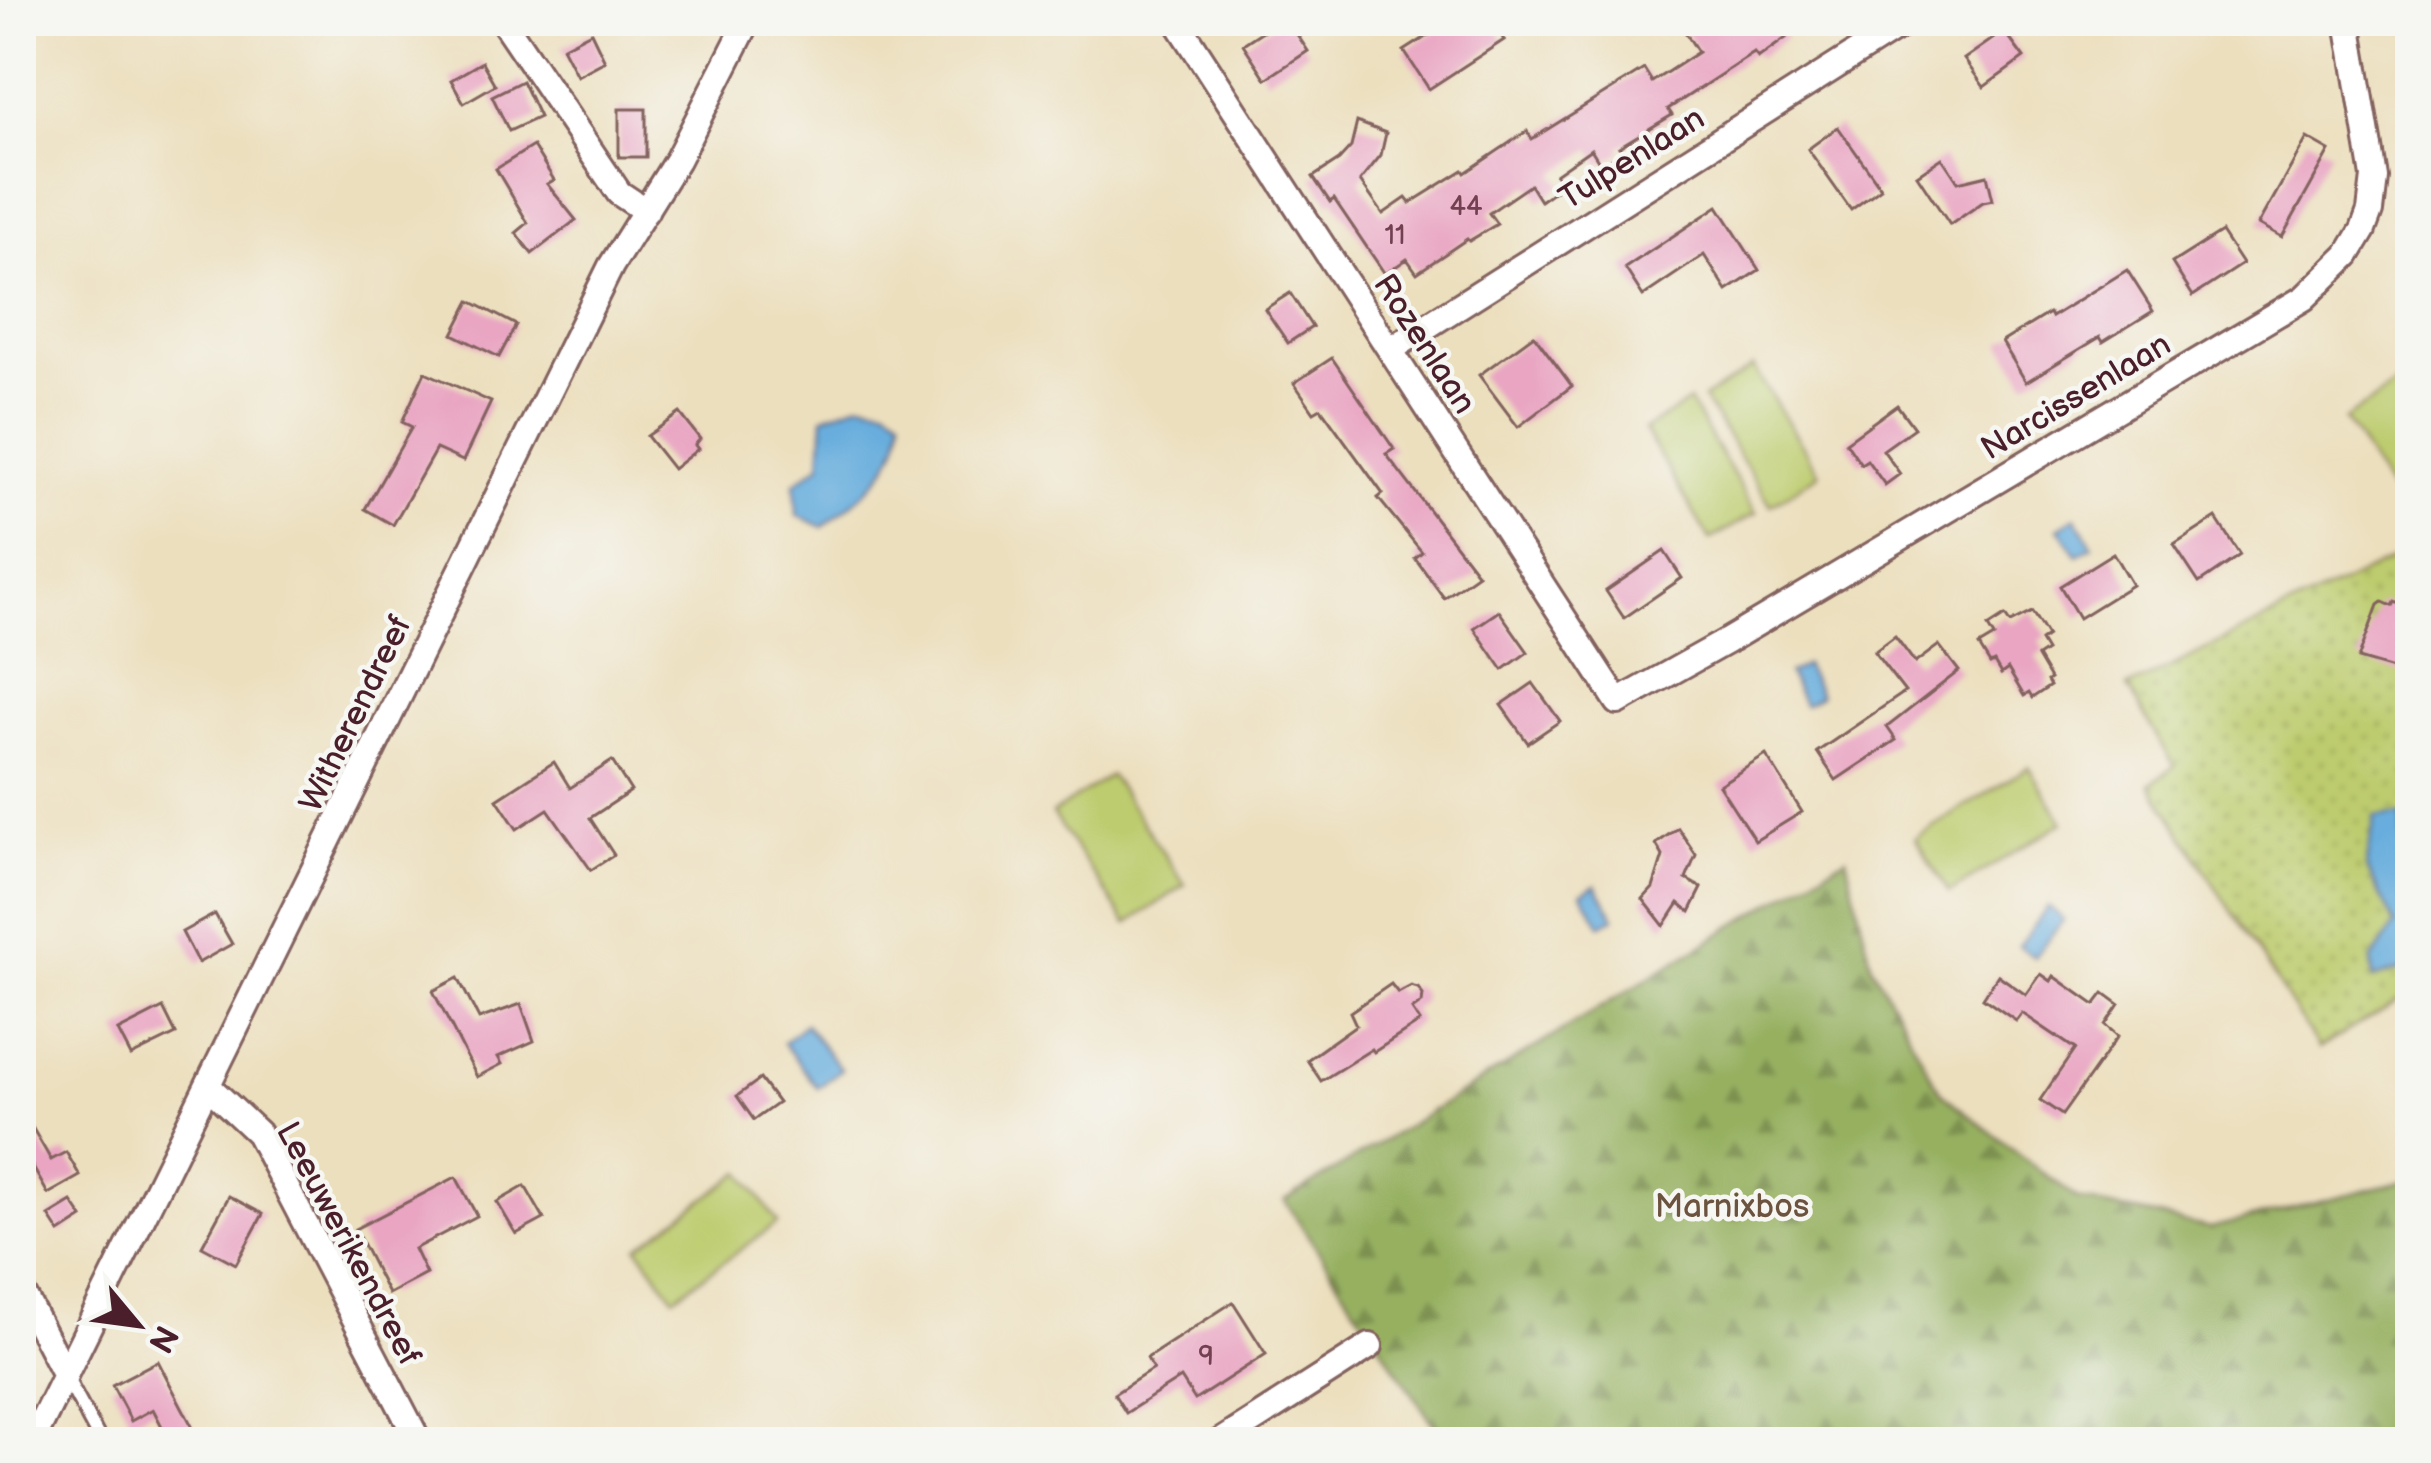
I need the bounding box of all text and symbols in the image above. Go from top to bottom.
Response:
street label: Tulpenlaan [1552,98,1712,219]
house number: 44 [1450,191,1483,223]
house number: 11 [1385,220,1405,252]
street label: Rozenlaan [1364,267,1484,421]
street label: Narcissenlaan [1974,324,2178,469]
street label: Witherendreef [291,609,420,818]
street label: Leeuwerikendreef [267,1115,429,1372]
park label: Marnixbos [1655,1187,1809,1227]
north arrow [78,1265,198,1385]
text: N [139,1318,186,1359]
house number: 9 [1198,1341,1214,1373]

